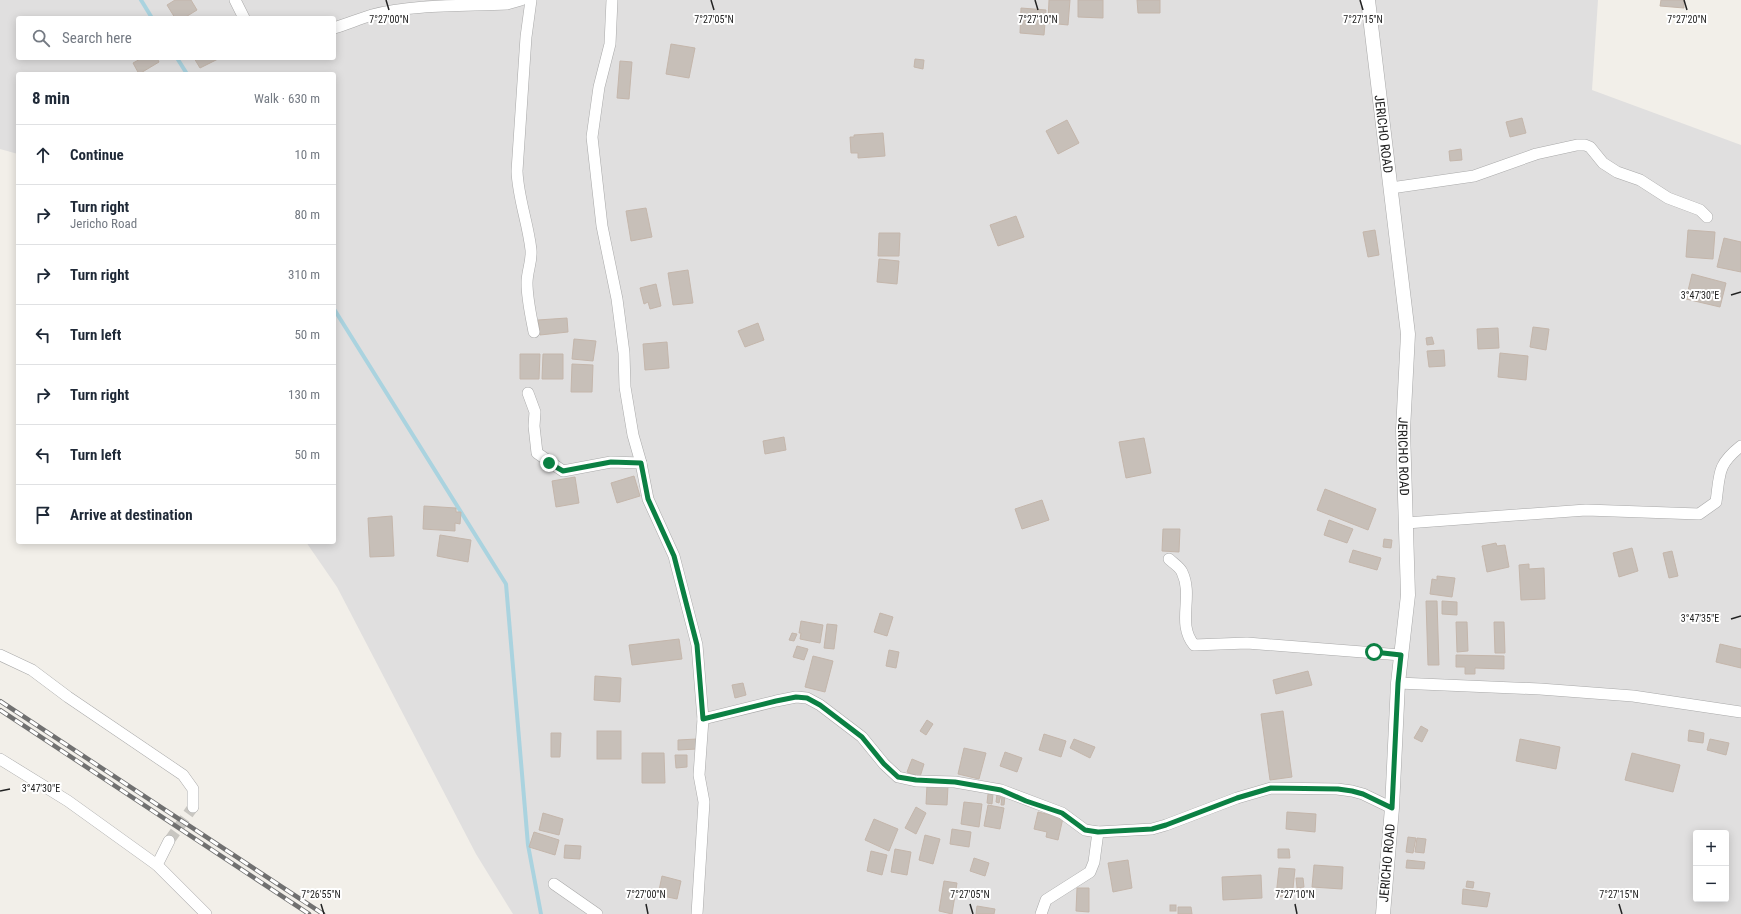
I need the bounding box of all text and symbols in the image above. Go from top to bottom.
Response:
text: 7°27'00"N [369,14,409,25]
text: 7°27'05"N [694,14,734,25]
text: 7°27'10"N [1018,14,1058,25]
text: 7°27'15"N [1343,14,1383,25]
text: 7°27'20"N [1667,14,1707,25]
search box [16,16,336,60]
icon: search [30,27,52,49]
text: Search here [62,29,132,47]
text: 8 min [32,88,70,108]
text: Walk · 630 m [254,91,320,106]
street label: JERICHO ROAD [1372,94,1396,174]
icon: ahead [32,144,54,166]
text: Continue [70,146,124,164]
text: 10 m [294,147,320,162]
text: Turn right [70,198,129,216]
icon: right [32,204,54,226]
text: 80 m [294,207,320,222]
text: Jericho Road [70,216,137,231]
icon: right [32,264,54,286]
text: Turn right [70,266,129,284]
text: 310 m [288,267,320,282]
text: 3°47'30"E [1681,290,1719,301]
icon: left [32,324,54,346]
text: Turn left [70,326,121,344]
text: 50 m [294,327,320,342]
icon: right [32,384,54,406]
text: Turn right [70,386,129,404]
text: 130 m [288,387,320,402]
street label: JERICHO ROAD [1396,417,1412,496]
icon: left [32,444,54,466]
text: Turn left [70,446,121,464]
text: 50 m [294,447,320,462]
route end [540,454,558,472]
icon: arrive [32,504,54,526]
text: Arrive at destination [70,506,193,524]
text: 3°47'35"E [1681,613,1719,624]
route start [1365,643,1383,661]
text: 3°47'30"E [22,783,60,794]
street label: JERICHO ROAD [1376,823,1398,903]
map controls [1693,830,1729,902]
button: + [1693,830,1729,866]
button: − [1693,866,1729,902]
text: 7°26'55"N [301,889,341,900]
text: 7°27'00"N [626,889,666,900]
text: 7°27'05"N [950,889,990,900]
text: 7°27'10"N [1275,889,1315,900]
text: 7°27'15"N [1599,889,1639,900]

